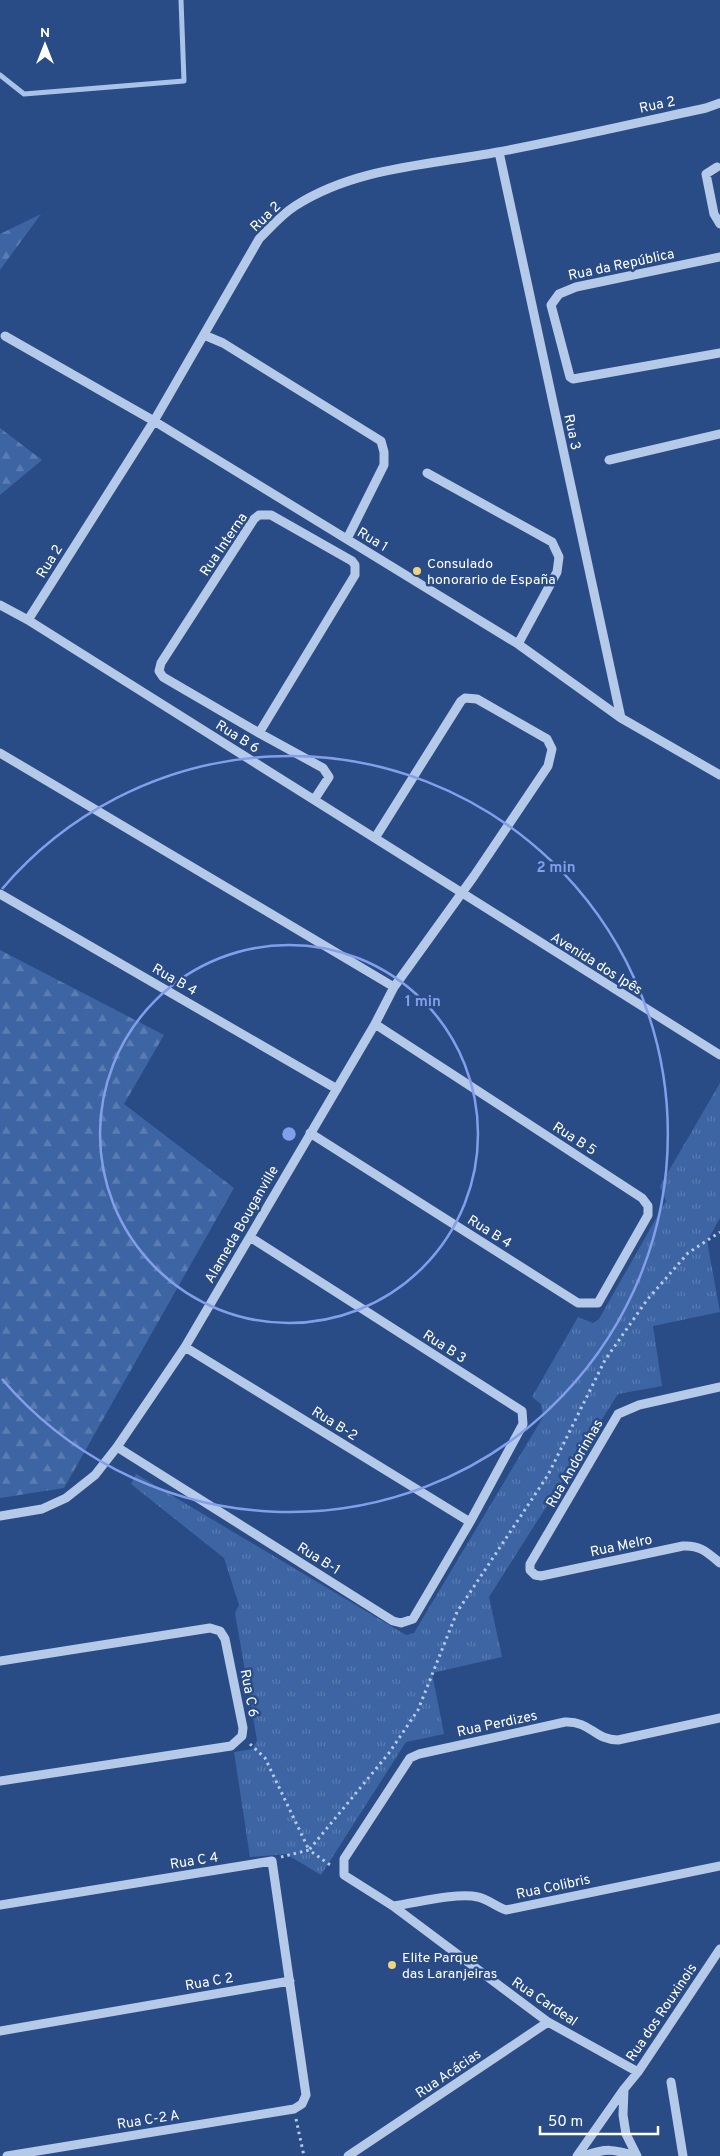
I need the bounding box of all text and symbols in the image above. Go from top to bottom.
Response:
north arrow [20,20,70,70]
text: N [40,25,50,42]
street label: Rua 2 [638,93,677,118]
street label: Rua 2 [247,198,285,236]
street label: Rua da República [567,246,676,285]
street label: Rua 3 [559,413,584,452]
street label: Rua Interna [197,510,252,580]
street label: Rua 1 [354,525,391,556]
street label: Rua 2 [33,542,67,582]
place label: Consulado honorario de España [427,556,556,589]
marker: Consulado honorario de España [411,565,423,577]
street label: Rua B 6 [212,717,262,757]
text: 2 min [536,859,576,878]
street label: Avenida dos Ipês [547,929,645,999]
street label: Rua B 4 [149,961,200,1000]
text: 1 min [405,993,441,1012]
street label: Rua B 5 [549,1119,599,1160]
centre of rings [280,1125,298,1143]
street label: Alameda Bouganville [202,1163,283,1287]
street label: Rua B 4 [464,1212,514,1252]
street label: Rua B 3 [419,1327,469,1368]
street label: Rua B-2 [308,1404,360,1445]
street label: Rua Andorinhas [543,1417,607,1511]
street label: Rua Melro [589,1532,654,1561]
street label: Rua B-1 [293,1539,343,1579]
street label: Rua C 6 [236,1668,261,1719]
street label: Rua Perdizes [456,1708,539,1741]
street label: Rua C 4 [169,1849,220,1874]
street label: Rua Colibris [515,1871,592,1904]
place label: Elite Parque das Laranjeiras [402,1950,497,1983]
marker: Elite Parque das Laranjeiras [386,1959,398,1971]
street label: Rua dos Rouxinois [623,1961,701,2065]
street label: Rua C 2 [184,1970,235,1995]
street label: Rua Cardeal [508,1974,580,2030]
street label: Rua Acácias [413,2046,485,2102]
scale bar [540,2104,658,2136]
street label: Rua C-2 A [116,2107,181,2134]
text: 50 m [548,2113,583,2132]

